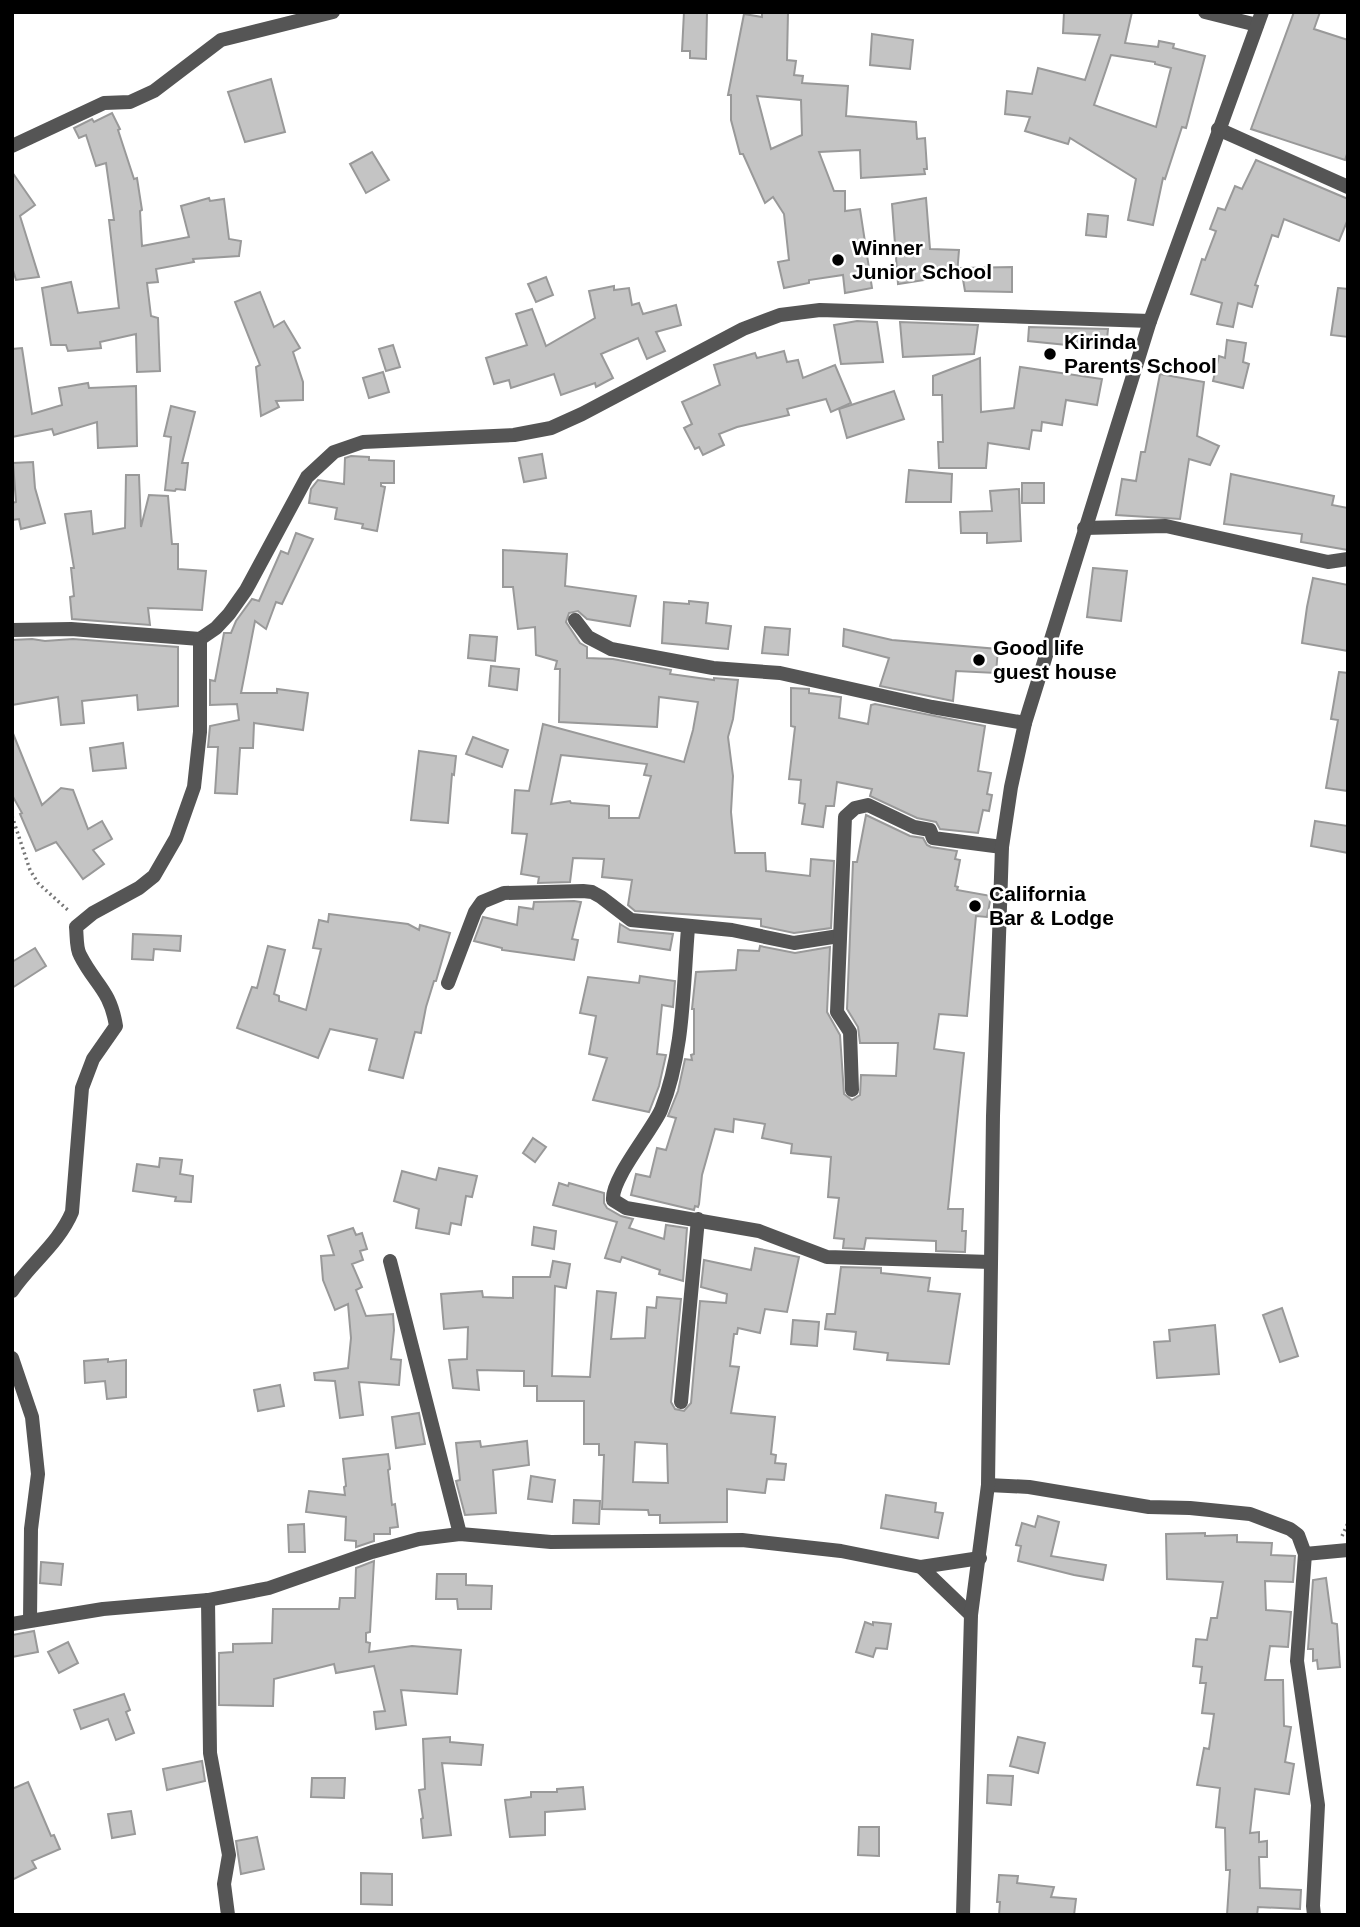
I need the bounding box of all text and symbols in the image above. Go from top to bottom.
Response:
place label: Winner Junior School [852,236,992,283]
marker: Winner Junior School [830,252,846,268]
place label: Kirinda Parents School [1064,330,1217,377]
marker: Kirinda Parents School [1042,346,1058,362]
place label: Good life guest house [993,636,1117,683]
marker: Good life guest house [971,652,987,668]
place label: California Bar & Lodge [989,882,1114,929]
marker: California Bar & Lodge [967,898,983,914]

